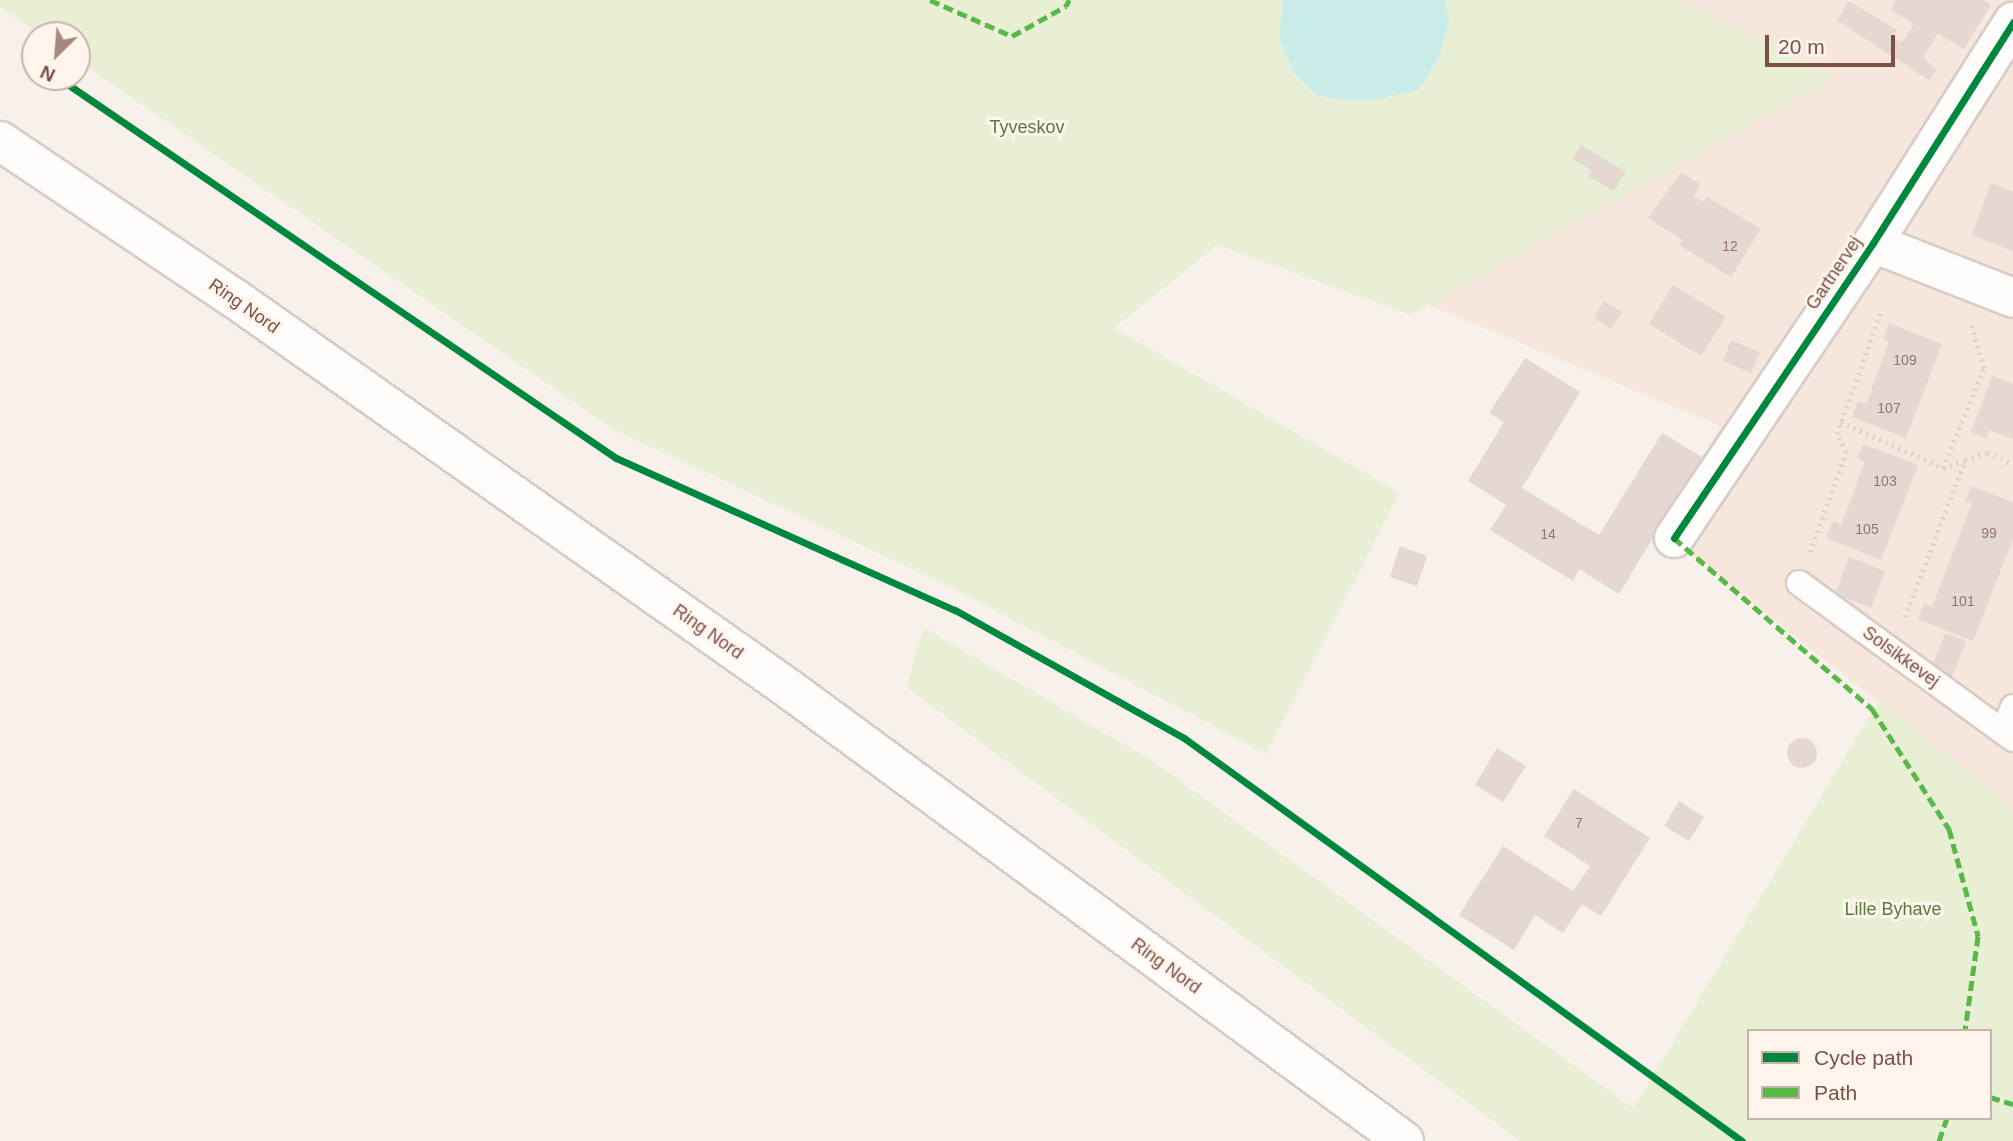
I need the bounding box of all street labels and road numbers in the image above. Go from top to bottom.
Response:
street label: Gartnervej [1802,232,1866,314]
street label: Ring Nord [205,274,283,338]
street label: Ring Nord [669,600,747,664]
street label: Solsikkevej [1858,622,1944,692]
street label: Ring Nord [1127,933,1205,999]

